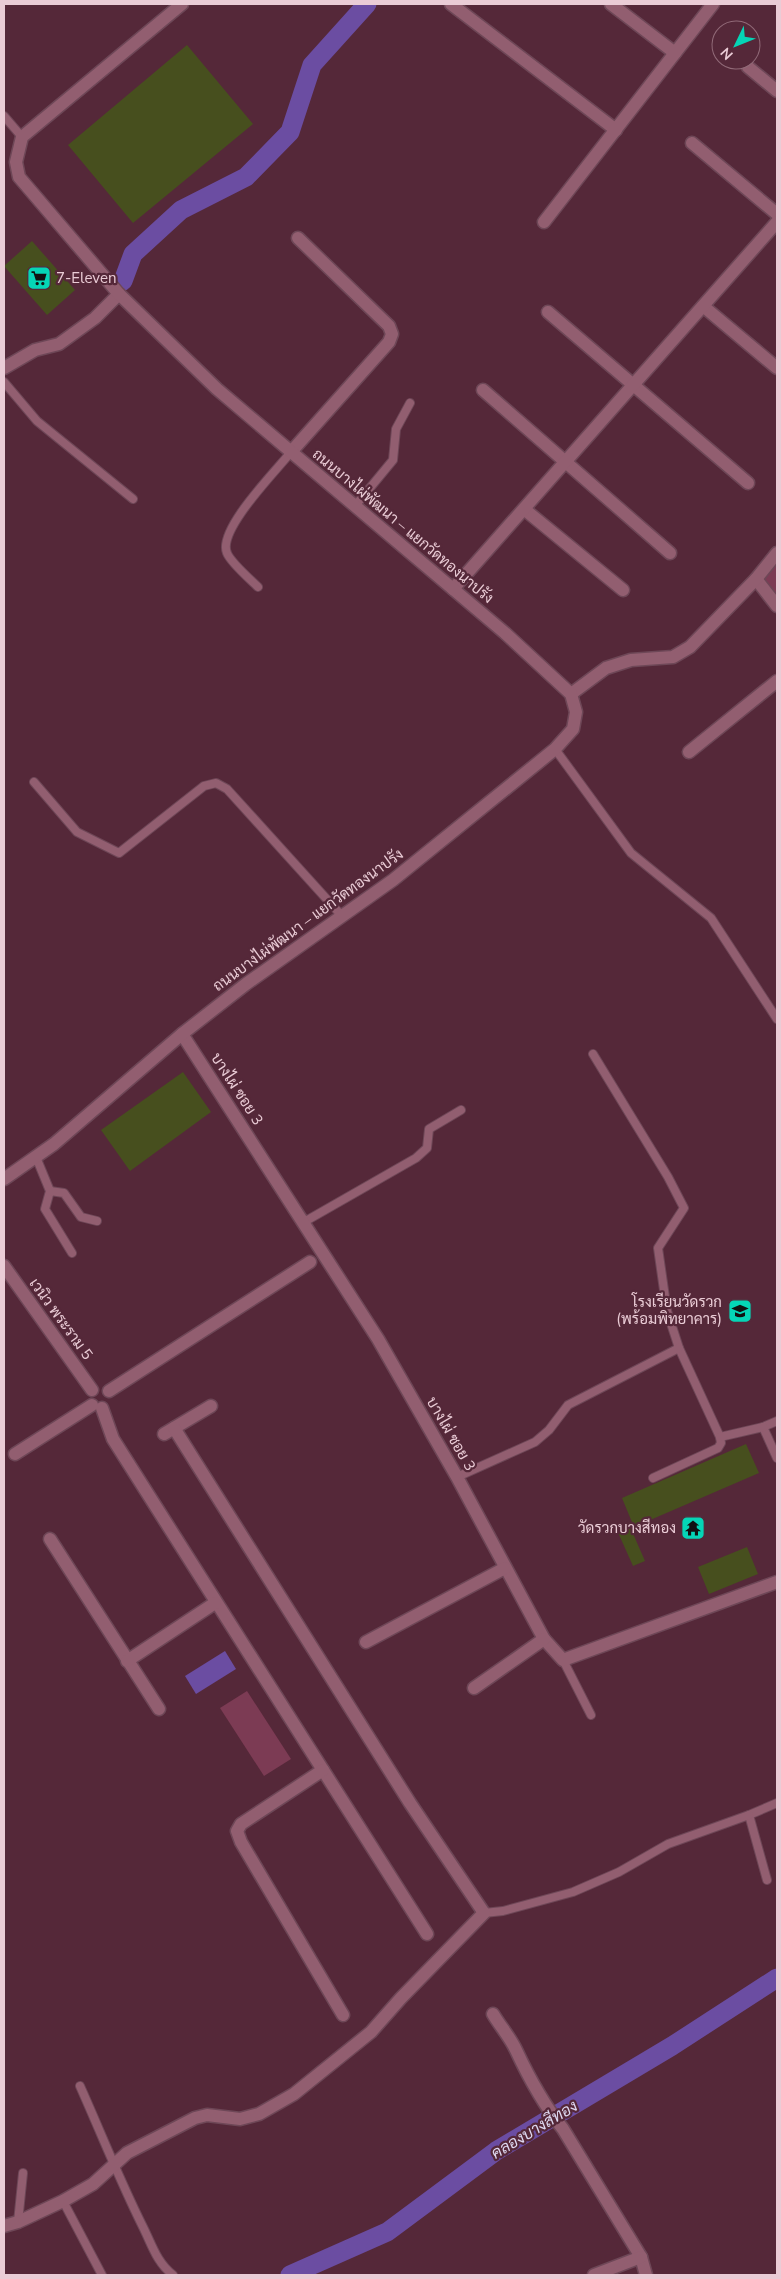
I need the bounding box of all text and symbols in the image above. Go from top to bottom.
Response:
north arrow [711,20,761,70]
text: N [716,43,737,64]
supermarket icon: 7-Eleven [26,265,52,291]
place label: 7-Eleven [56,268,116,288]
street label: ถนนบางไผ่พัฒนา – แยกวัดทองนาปรัง [308,444,498,608]
street label: ถนนบางไผ่พัฒนา – แยกวัดทองนาปรัง [209,844,407,996]
street label: บางไผ่ ซอย 3 [206,1049,268,1129]
street label: เวนิว พระราม 5 [25,1274,97,1364]
place label: โรงเรียนวัดรวก (พร้อมพิทยาคาร) [616,1292,722,1329]
school or university icon: โรงเรียนวัดรวก (พร้อมพิทยาคาร) [727,1298,753,1324]
street label: บางไผ่ ซอย 3 [422,1393,480,1475]
temple icon: วัดรวกบางสีทอง [680,1515,706,1541]
place label: วัดรวกบางสีทอง [578,1518,676,1538]
water label: คลองบางสีทอง [487,2094,582,2164]

